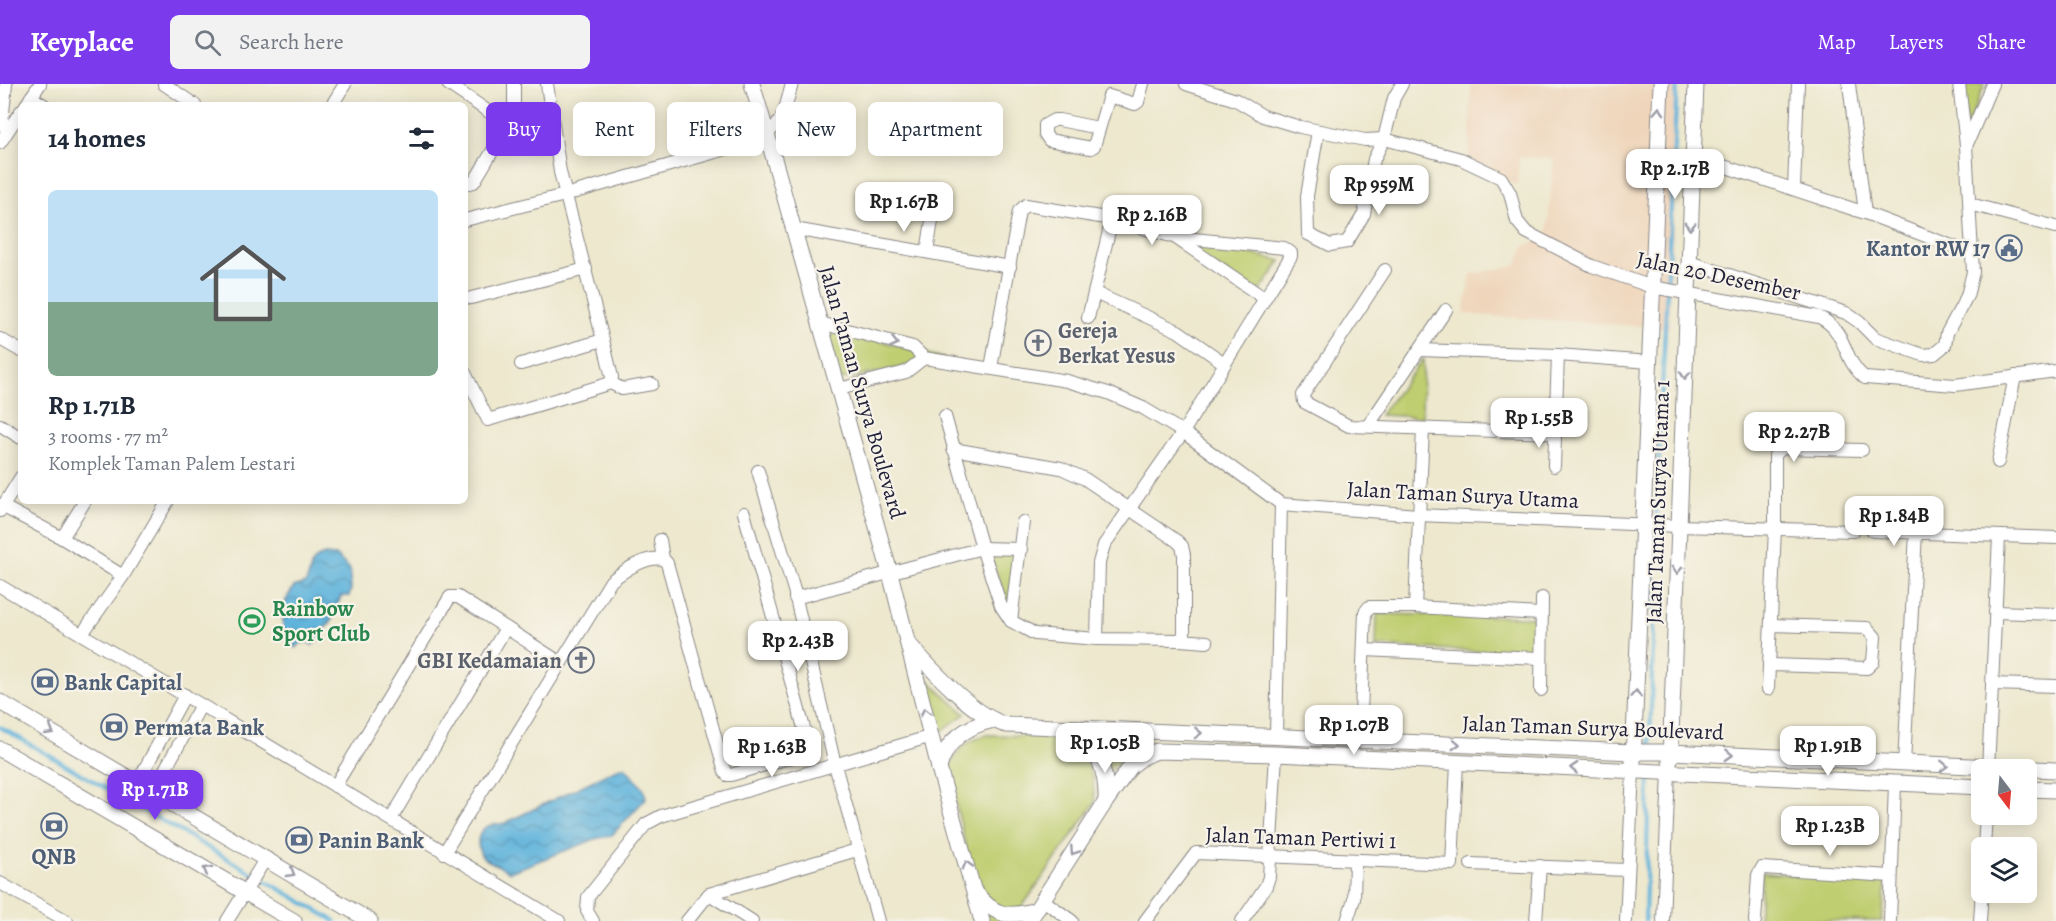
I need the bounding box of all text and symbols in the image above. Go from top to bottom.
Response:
search box [170,15,590,69]
text: Keyplace [30,23,134,61]
icon: search [191,26,224,59]
text: Search here [239,27,344,57]
text: Map [1817,28,1856,56]
text: Layers [1889,28,1944,56]
text: Share [1977,28,2026,56]
chip: Buy [486,102,561,156]
chip: Rent [573,102,655,156]
chip: Filters [667,102,764,156]
chip: New [776,102,856,156]
chip: Apartment [868,102,1003,156]
one-way arrow [1653,106,1666,115]
text: 14 homes [48,121,146,156]
icon: filters [405,122,438,155]
pin: Rp 2.17B [1613,149,1737,200]
text: Rp 2.17B [1640,155,1710,182]
pin: Rp 959M [1324,165,1434,216]
text: Rp 959M [1344,171,1414,198]
pin: Rp 1.67B [842,182,966,233]
text: Rp 1.67B [869,188,939,215]
pin: Rp 2.16B [1090,195,1214,246]
text: Rp 2.16B [1117,201,1187,228]
one-way arrow [1684,222,1697,231]
icon: home [189,229,297,337]
public building icon: Kantor RW 17 [1994,233,2024,263]
place label: Kantor RW 17 [1866,234,1991,264]
street label: Jalan 20 Desember [1634,244,1804,308]
street label: Jalan Taman Surya Boulevard [812,262,913,523]
place label: Gereja Berkat Yesus [1058,316,1175,371]
church icon: Gereja Berkat Yesus [1023,328,1053,358]
one-way arrow [889,335,899,348]
one-way arrow [1678,371,1691,380]
street label: Jalan Taman Surya Utama 1 [1639,379,1677,625]
text: Rp 1.71B [48,388,136,423]
pin: Rp 1.55B [1477,398,1601,449]
text: Rp 1.55B [1505,404,1573,431]
pin: Rp 2.27B [1732,412,1856,463]
text: Rp 2.27B [1758,418,1830,445]
text: 3 rooms · 77 m² [48,423,168,450]
text: Komplek Taman Palem Lestari [48,450,296,477]
street label: Jalan Taman Surya Utama [1346,474,1581,516]
pin: Rp 1.84B [1832,496,1956,547]
text: Rp 1.84B [1859,502,1929,529]
one-way arrow [1671,565,1683,574]
place label: Rainbow Sport Club [272,594,370,649]
sports icon: Rainbow Sport Club [237,606,267,636]
pin: Rp 2.43B [736,621,860,672]
text: Rp 2.43B [762,627,834,654]
church icon: GBI Kedamaian [566,645,596,675]
place label: GBI Kedamaian [417,646,562,676]
bank icon: Bank Capital [30,667,60,697]
place label: Bank Capital [64,668,182,698]
one-way arrow [1629,689,1642,698]
pin: Rp 1.07B [1292,705,1416,756]
one-way arrow [920,707,933,717]
street label: Jalan Taman Surya Boulevard [1461,708,1725,748]
text: Rp 1.07B [1319,711,1389,738]
bank icon: Permata Bank [99,712,129,742]
place label: Permata Bank [134,713,265,743]
pin: Rp 1.05B [1043,723,1167,774]
one-way arrow [44,724,54,736]
one-way arrow [1194,726,1203,739]
pin: Rp 1.91B [1766,726,1890,777]
pin: Rp 1.63B [710,727,834,778]
text: Rp 1.05B [1070,729,1140,756]
text: Rp 1.91B [1794,732,1862,759]
text: Rp 1.63B [737,733,807,760]
one-way arrow [1452,737,1461,750]
one-way arrow [1724,749,1733,762]
one-way arrow [1940,759,1949,772]
north arrow [1971,759,2037,825]
map controls [1971,759,2037,903]
one-way arrow [1570,762,1579,775]
pin: Rp 1.71B [93,770,217,821]
text: Rp 1.71B [121,776,189,803]
pin: Rp 1.23B [1768,806,1892,857]
bank icon: QNB [39,811,69,841]
text: Rp 1.23B [1795,812,1865,839]
street label: Jalan Taman Pertiwi 1 [1205,820,1397,856]
bank icon: Panin Bank [284,825,314,855]
place label: Panin Bank [318,826,425,856]
button: layers [1971,837,2037,903]
place label: QNB [32,842,76,872]
one-way arrow [1070,845,1082,855]
one-way arrow [961,860,974,870]
one-way arrow [203,866,213,878]
one-way arrow [285,866,295,877]

